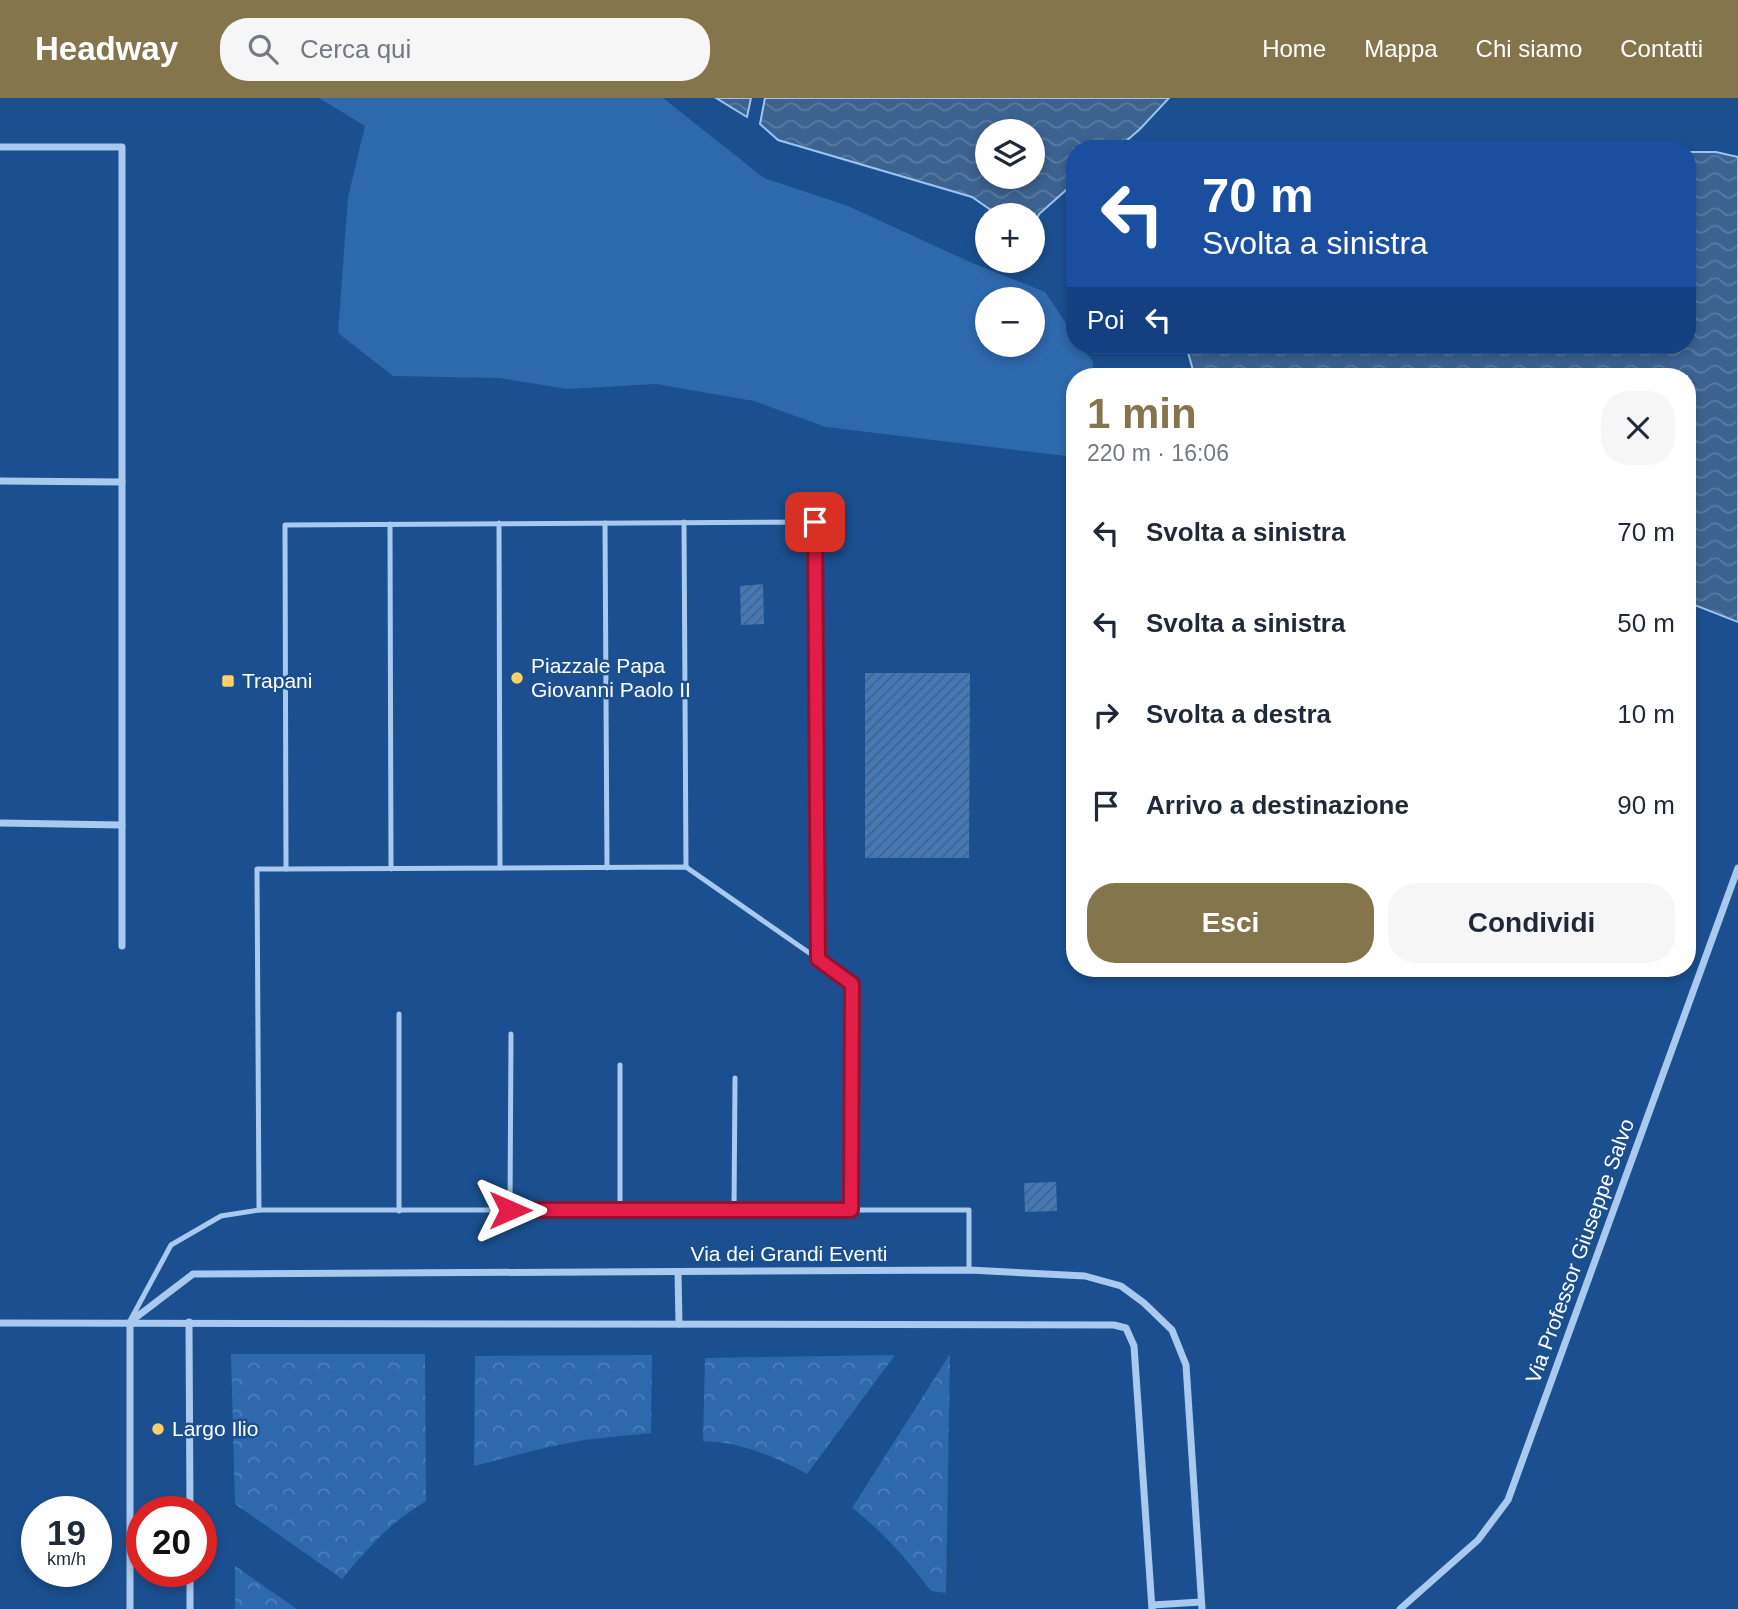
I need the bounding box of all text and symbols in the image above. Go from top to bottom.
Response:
search box [220,18,710,81]
text: Headway [35,30,178,67]
icon: search [244,30,282,68]
text: Cerca qui [300,34,411,64]
text: Home [1262,35,1326,62]
text: Mappa [1364,35,1438,62]
text: Chi siamo [1476,35,1582,62]
text: Contatti [1620,35,1703,62]
map controls [975,119,1045,357]
button: layers [975,119,1045,189]
icon: left [1087,168,1178,259]
text: 70 m [1202,168,1314,222]
button: + [975,203,1045,273]
text: Svolta a sinistra [1202,225,1428,261]
button: − [975,287,1045,357]
icon: left [1139,301,1177,339]
text: Poi [1087,305,1125,335]
text: 1 min [1087,390,1197,437]
button: close [1601,391,1675,465]
text: 220 m · 16:06 [1087,440,1229,466]
pin [785,492,845,552]
icon: arrive [796,503,834,541]
icon: left [1087,514,1125,552]
text: Svolta a sinistra [1146,517,1345,547]
text: 70 m [1617,517,1675,547]
icon: left [1087,605,1125,643]
text: Svolta a sinistra [1146,608,1345,638]
text: 50 m [1617,608,1675,638]
place label: Piazzale Papa Giovanni Paolo II [531,654,691,701]
place label: Trapani [242,669,312,692]
marker: Piazzale Papa Giovanni Paolo II [509,670,525,686]
marker: Trapani [220,673,236,689]
icon: right [1087,696,1125,734]
text: Svolta a destra [1146,699,1331,729]
text: 10 m [1617,699,1675,729]
icon: arrive [1087,787,1125,825]
text: Arrivo a destinazione [1146,790,1409,820]
text: 90 m [1617,790,1675,820]
button: Esci [1087,883,1374,963]
button: Condividi [1388,883,1675,963]
street label: Via Professor Giuseppe Salvo [1521,1115,1638,1386]
position arrow [473,1173,547,1247]
street label: Via dei Grandi Eventi [691,1242,887,1265]
place label: Largo Ilio [172,1417,258,1440]
marker: Largo Ilio [150,1421,166,1437]
speed limit sign: 20 [126,1496,217,1587]
text: 19 [47,1513,86,1552]
text: km/h [47,1549,86,1569]

